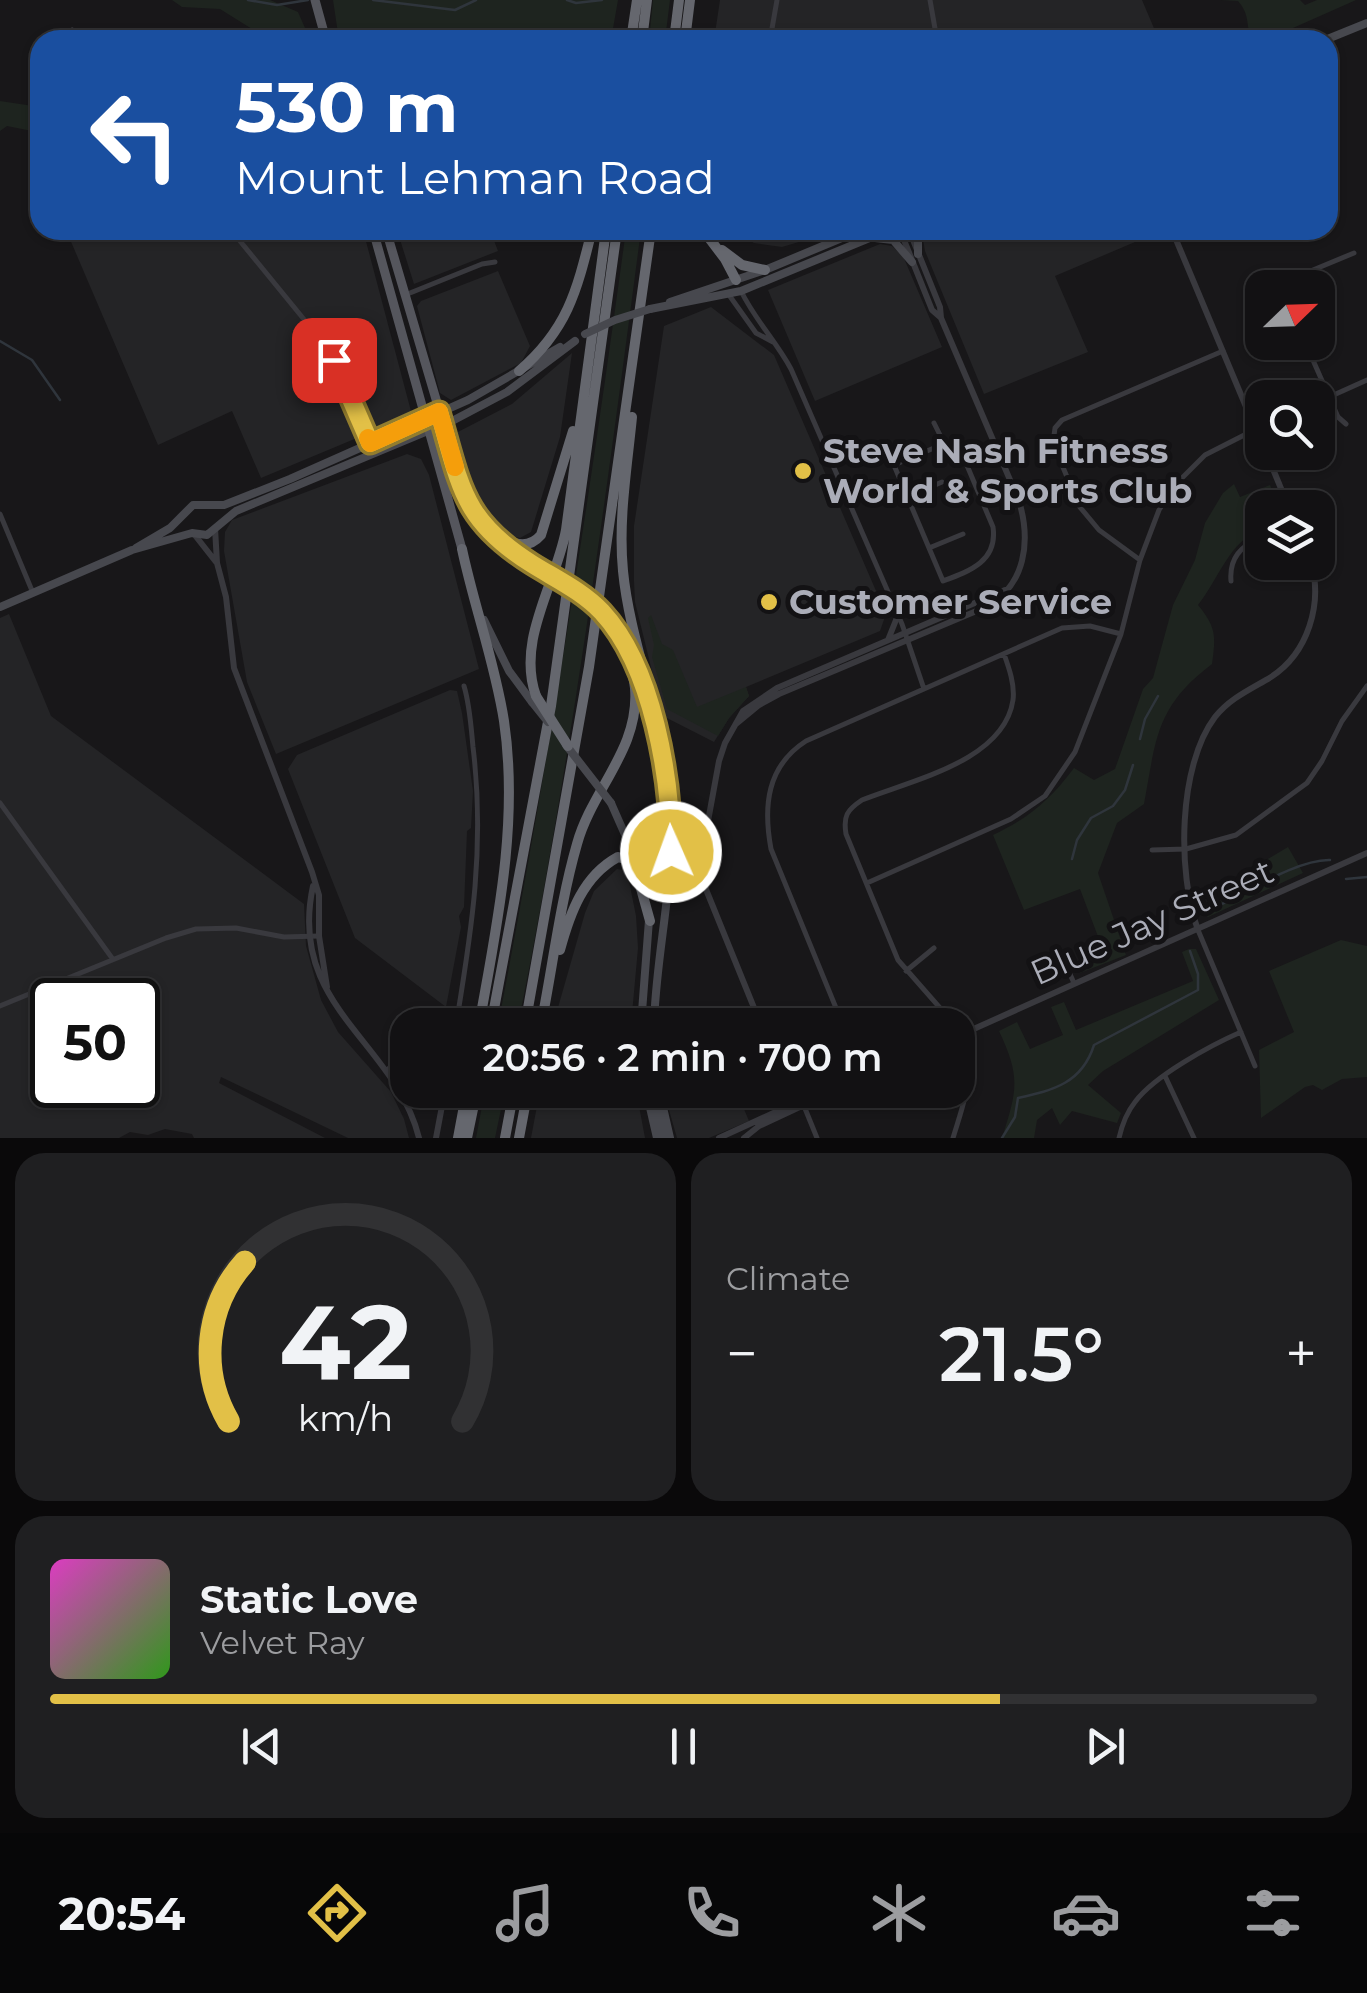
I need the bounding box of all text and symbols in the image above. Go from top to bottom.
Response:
text: 530 m [235,64,459,150]
icon: left [70,70,200,200]
text: Mount Lehman Road [235,150,715,205]
north arrow [1245,270,1335,360]
map controls [1245,270,1335,580]
pin [292,318,377,403]
icon: arrive [307,333,362,388]
button: search [1245,380,1335,470]
place label: Steve Nash Fitness World & Sports Club [823,429,1193,512]
marker: Steve Nash Fitness World & Sports Club [792,460,814,482]
button: layers [1245,490,1335,580]
place label: Customer Service [789,580,1112,623]
marker: Customer Service [758,591,780,613]
position arrow [619,800,723,904]
street label: Blue Jay Street [1024,849,1280,994]
speed limit sign: 50 [30,978,160,1108]
text: 20:56 · 2 min · 700 m [482,1034,883,1081]
text: Climate [726,1259,850,1298]
text: 42 [279,1278,412,1405]
text: 21.5° [939,1308,1104,1400]
text: − [726,1320,758,1387]
text: + [1285,1320,1317,1387]
text: km/h [298,1396,393,1440]
text: Static Love [200,1576,418,1623]
text: Velvet Ray [200,1623,365,1662]
icon: previous [234,1719,289,1774]
icon: pause [656,1719,711,1774]
icon: next [1078,1719,1133,1774]
icon: directions [302,1878,372,1948]
icon: music [490,1878,560,1948]
icon: phone [677,1878,747,1948]
icon: climate [864,1878,934,1948]
icon: car [1051,1878,1121,1948]
icon: filters [1238,1878,1308,1948]
text: 20:54 [59,1886,185,1941]

